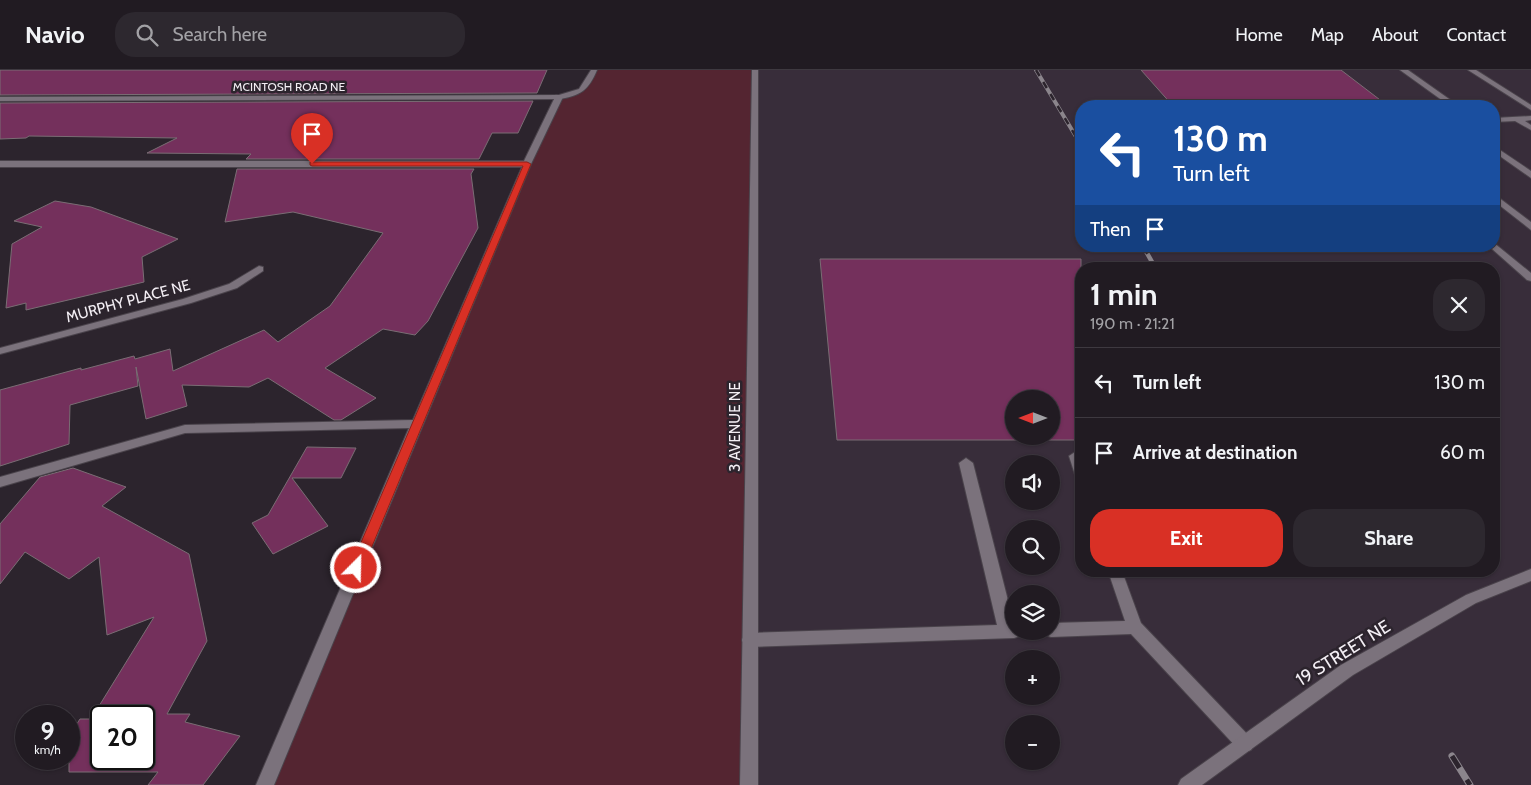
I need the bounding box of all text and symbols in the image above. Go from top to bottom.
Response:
search box [115,12,465,57]
text: Navio [25,20,85,49]
icon: search [133,21,161,49]
text: Search here [173,23,267,46]
text: Home [1235,24,1283,46]
text: Map [1311,24,1344,46]
text: About [1372,24,1418,46]
text: Contact [1446,24,1506,46]
street label: MCINTOSH ROAD NE [233,79,346,94]
pin [291,113,333,164]
text: 130 m [1173,117,1268,160]
icon: arrive [298,120,326,148]
icon: left [1090,120,1155,185]
text: Turn left [1173,160,1250,187]
icon: arrive [1141,215,1169,243]
text: Then [1090,218,1131,241]
street label: MURPHY PLACE NE [64,276,192,326]
text: 1 min [1090,276,1158,313]
button: close [1433,279,1485,331]
text: 190 m · 21:21 [1090,314,1175,333]
icon: left [1090,369,1118,397]
text: Turn left [1133,371,1201,394]
text: 130 m [1434,371,1485,394]
street label: 3 AVENUE NE [726,382,744,472]
north arrow [1005,390,1060,445]
map controls [1005,390,1060,770]
icon: arrive [1090,439,1118,467]
text: Arrive at destination [1133,441,1297,464]
text: 60 m [1440,441,1485,464]
button: sound [1005,455,1060,510]
button: Exit [1090,509,1283,567]
button: Share [1293,509,1485,567]
button: search [1005,520,1060,575]
position arrow [329,541,381,593]
button: layers [1005,585,1060,640]
street label: 19 STREET NE [1292,615,1394,691]
button: + [1005,650,1060,705]
speed limit sign: 20 [90,705,155,770]
button: − [1005,715,1060,770]
text: 9 [40,716,55,746]
text: km/h [34,742,61,757]

